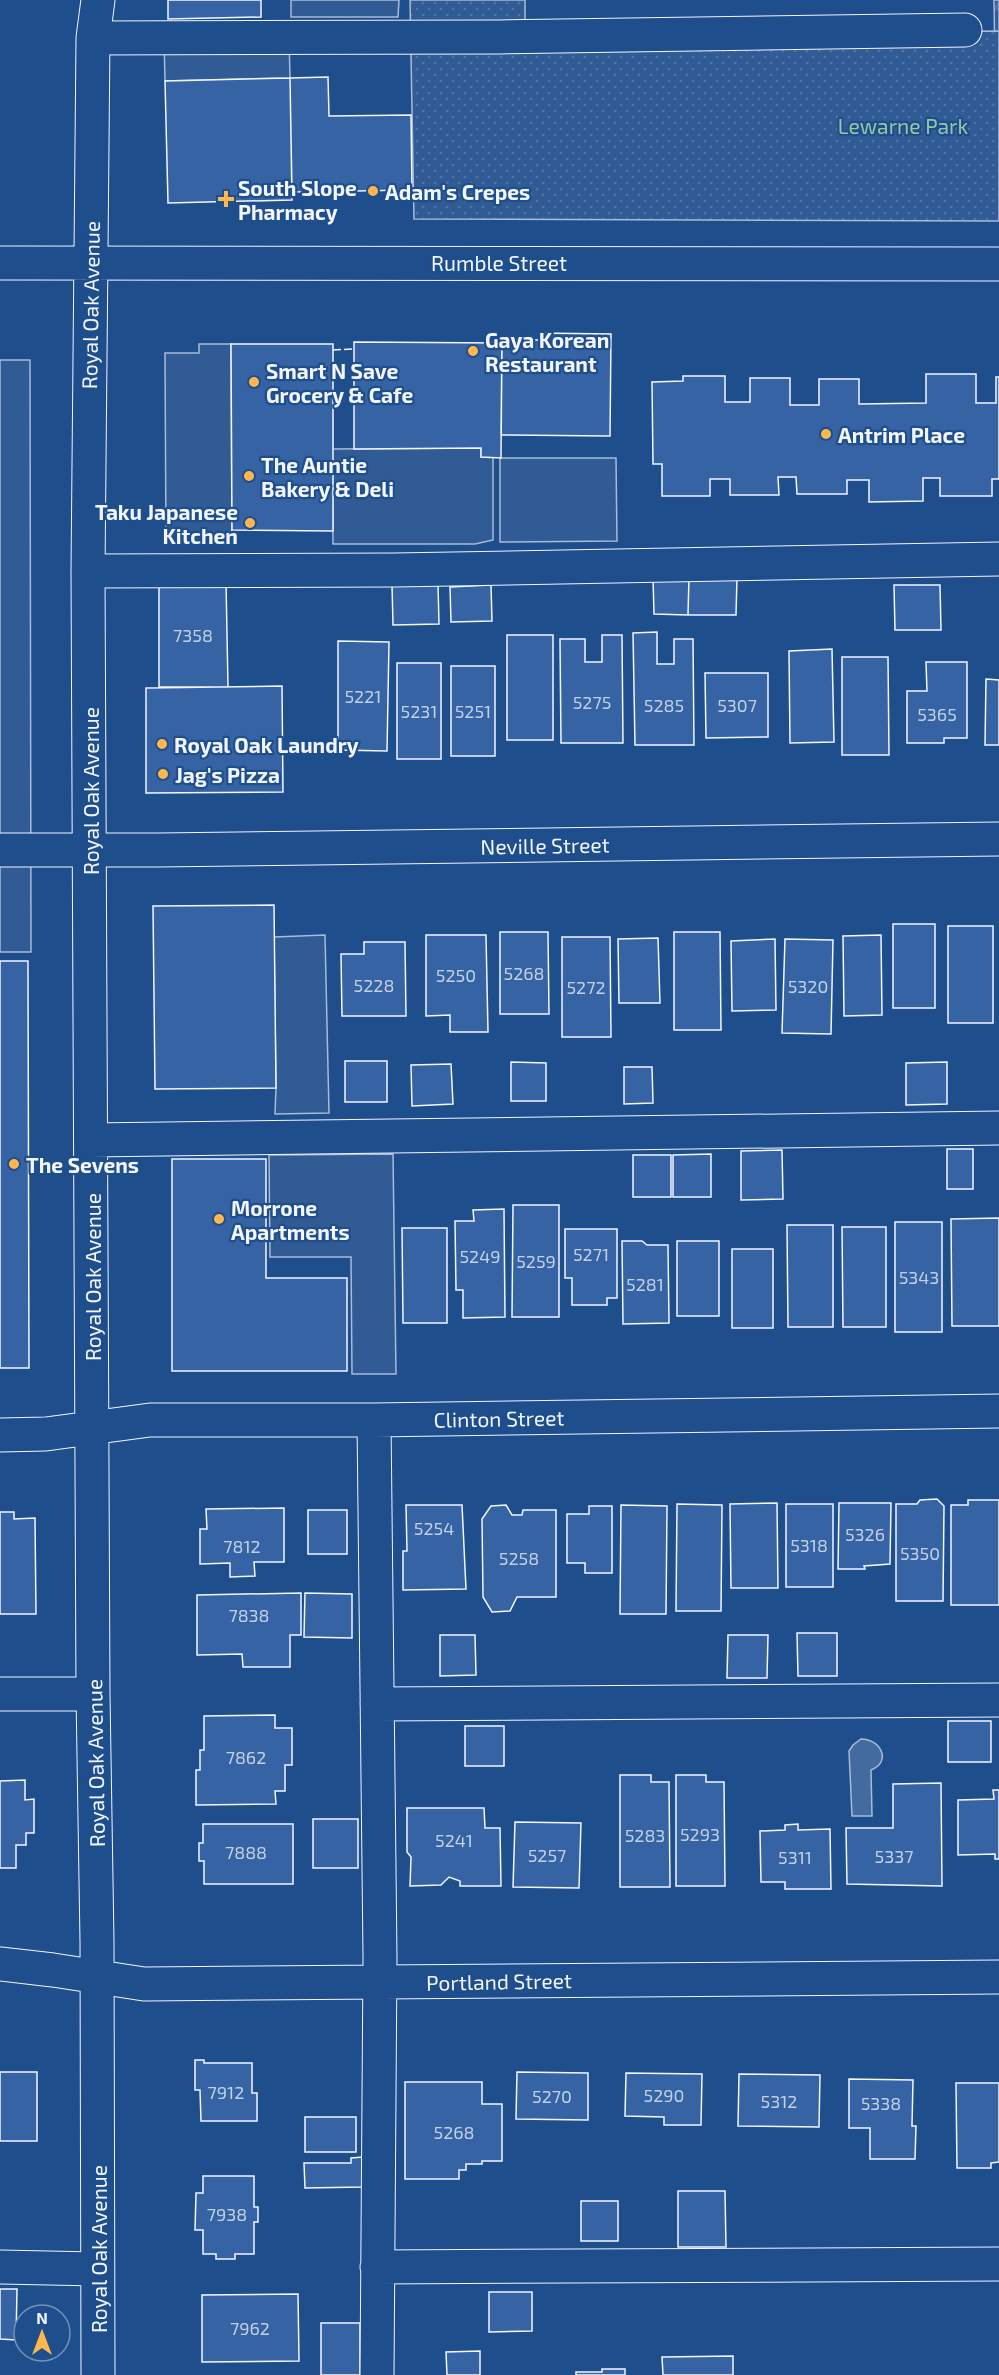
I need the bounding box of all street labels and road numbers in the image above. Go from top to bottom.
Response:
street label: Royal Oak Avenue [76,221,104,389]
street label: Rumble Street [431,250,567,275]
street label: Royal Oak Avenue [78,707,103,875]
street label: Neville Street [480,831,610,859]
street label: Royal Oak Avenue [80,1193,105,1361]
street label: Clinton Street [433,1404,565,1432]
street label: Royal Oak Avenue [81,1679,109,1847]
street label: Portland Street [426,1967,572,1995]
street label: Royal Oak Avenue [86,2165,111,2333]

